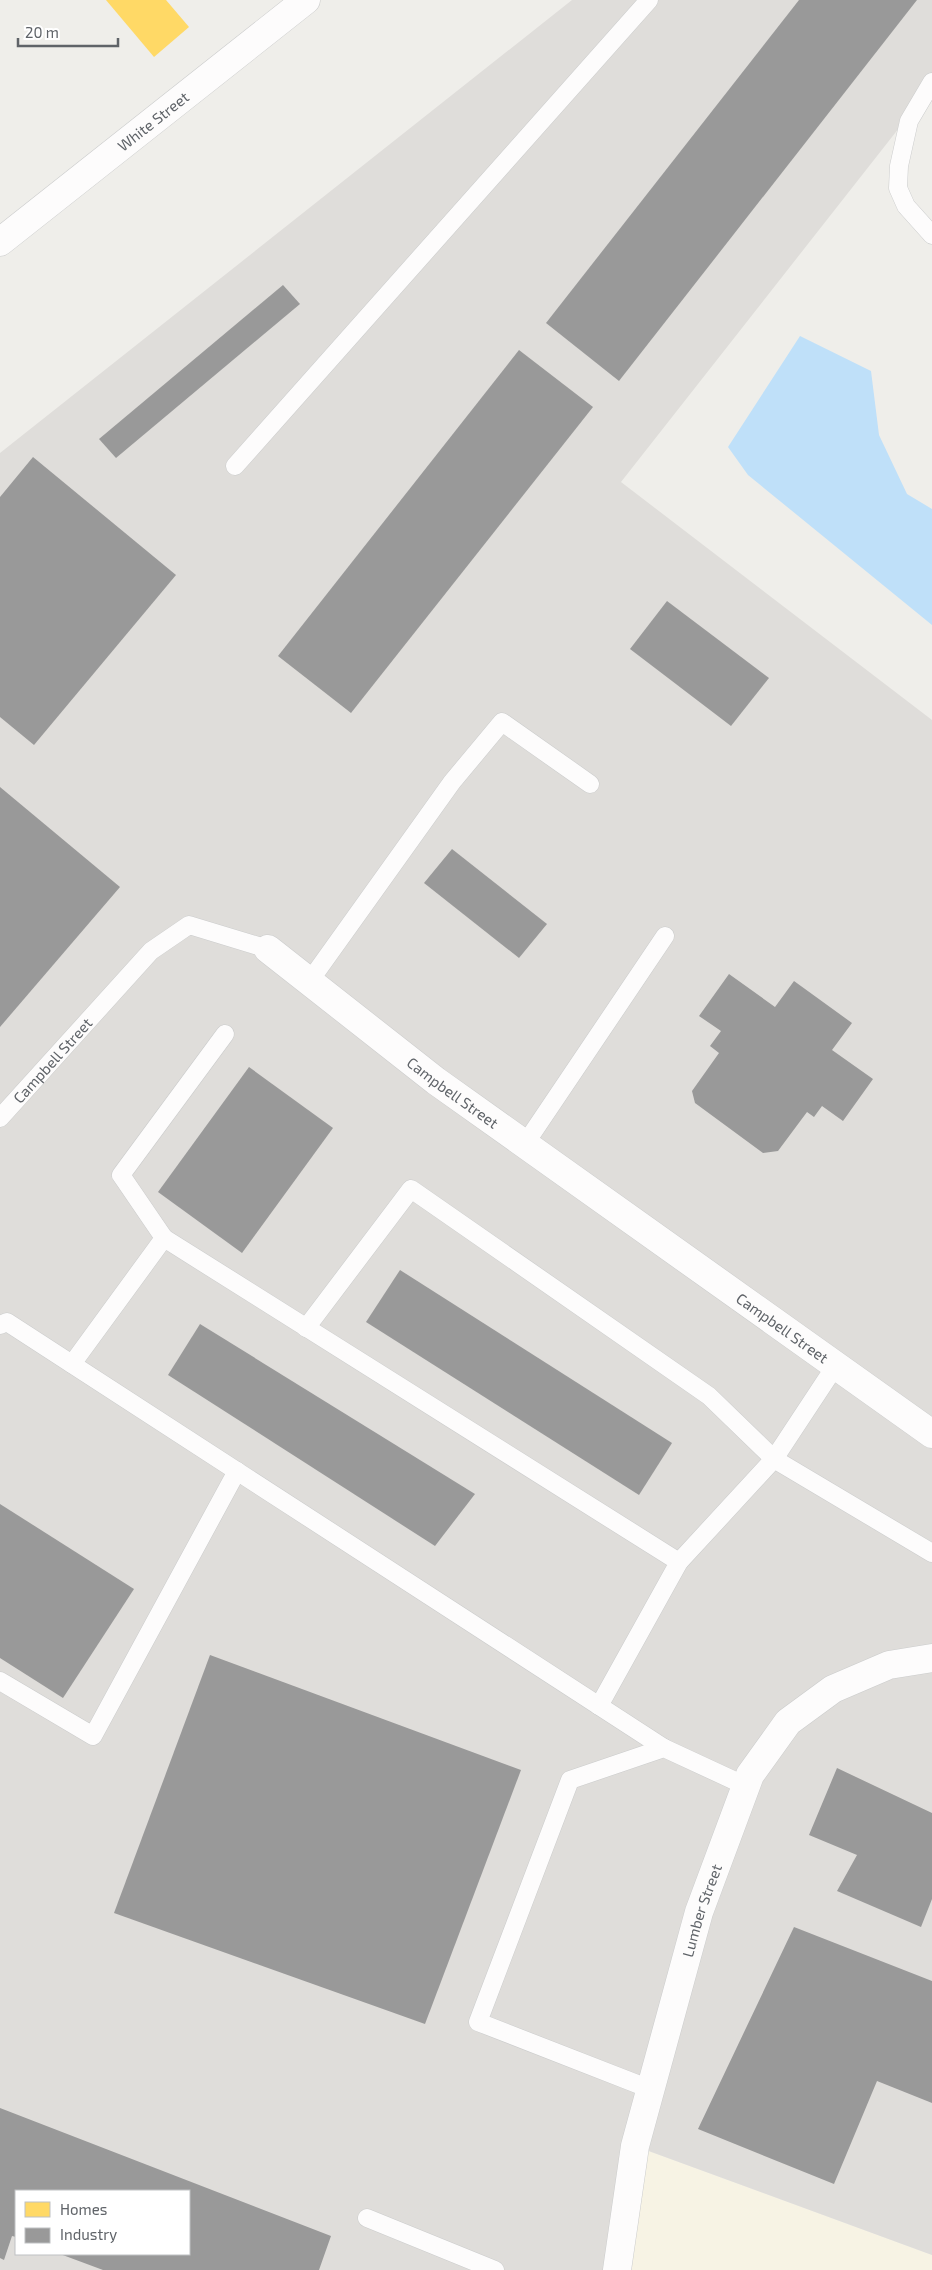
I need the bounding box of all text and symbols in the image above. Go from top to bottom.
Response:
scale bar [18,15,118,47]
text: 20 m [25,23,59,41]
street label: White Street [114,87,192,155]
street label: Campbell Street [9,1014,96,1107]
street label: Campbell Street [404,1053,502,1132]
street label: Campbell Street [733,1289,832,1367]
street label: Lumber Street [678,1861,725,1959]
legend [15,2190,190,2255]
text: Homes [60,2200,107,2218]
text: Industry [60,2225,117,2243]

